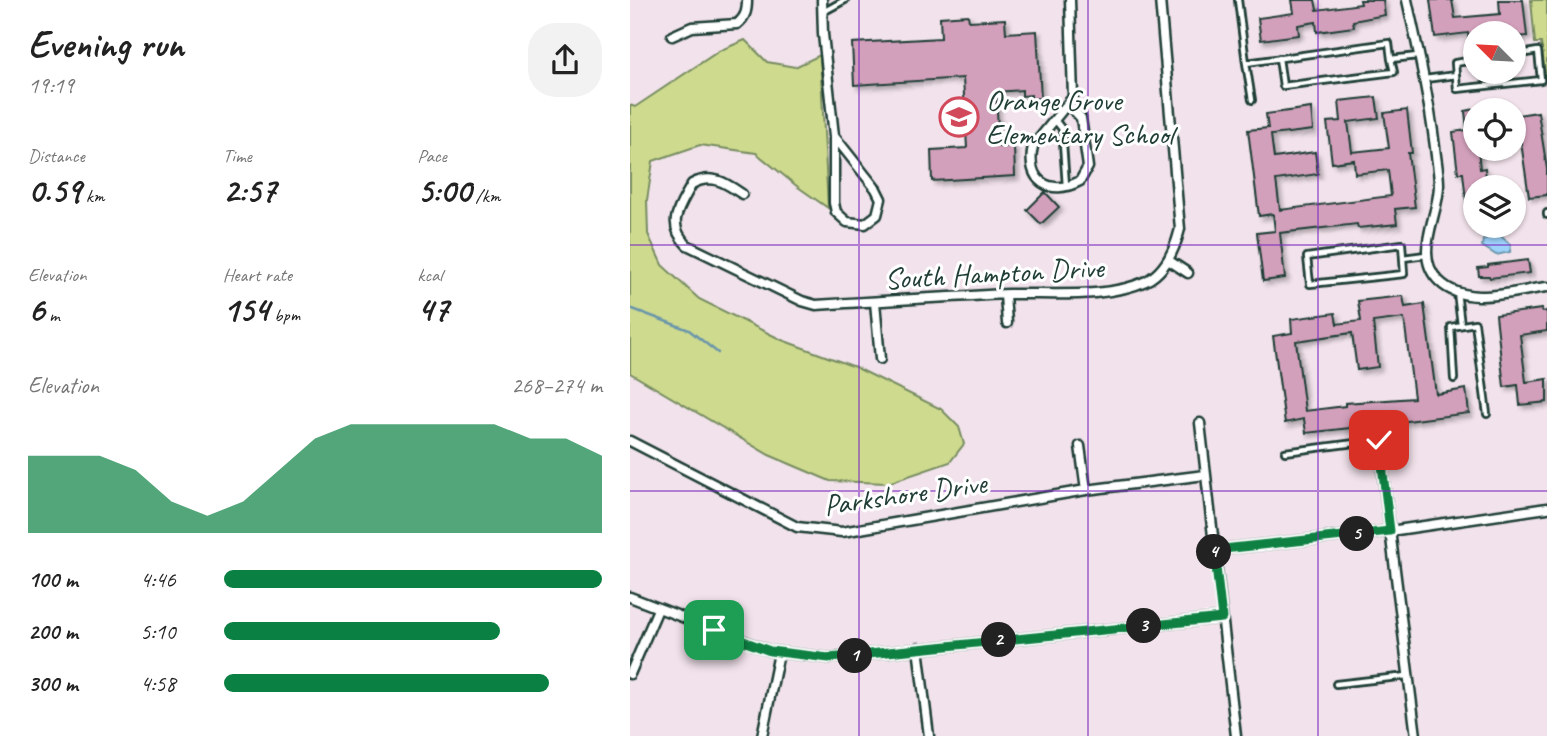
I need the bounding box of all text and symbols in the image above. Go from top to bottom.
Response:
text: Evening run [28,21,184,68]
north arrow [1463,21,1526,84]
map controls [1463,21,1526,238]
button: share [528,23,602,97]
text: 19:19 [28,71,74,100]
place label: Orange Grove Elementary School [986,81,1178,153]
school or university icon: Orange Grove Elementary School [938,96,980,138]
button: locate [1463,98,1526,161]
text: Distance [28,144,85,168]
text: Time [223,144,252,168]
text: Pace [417,144,447,168]
text: 0.59 [28,168,81,213]
text: 2:57 [223,168,276,213]
text: 5:00 [417,168,471,213]
button: layers [1463,175,1526,238]
text: km [81,184,104,208]
text: /km [471,184,500,208]
street label: South Hampton Drive [884,248,1107,298]
text: Elevation [28,263,86,287]
text: Heart rate [223,263,292,287]
text: kcal [417,263,442,287]
text: 6 [28,287,45,332]
text: 154 [223,287,269,332]
text: 47 [417,287,449,332]
text: m [45,303,60,327]
text: bpm [269,303,300,327]
text: Elevation [28,371,99,400]
text: 268–274 m [511,371,602,400]
pin [1349,410,1409,470]
icon: check [1360,421,1398,459]
street label: Parkshore Drive [821,463,991,524]
pin: 5 [1340,516,1374,552]
text: 5 [1352,521,1361,545]
pin: 4 [1196,534,1232,570]
text: 4 [1209,539,1218,563]
text: 100 m [28,565,78,594]
text: 4:46 [140,565,176,594]
pin [684,600,744,660]
pin: 3 [1126,608,1162,644]
icon: arrive [695,611,733,649]
text: 3 [1139,613,1148,637]
text: 200 m [28,617,78,646]
text: 5:10 [140,617,176,646]
pin: 2 [982,622,1016,658]
text: 2 [994,627,1003,651]
pin: 1 [838,638,873,674]
text: 1 [850,643,859,667]
text: 300 m [28,669,78,698]
text: 4:58 [140,669,176,698]

